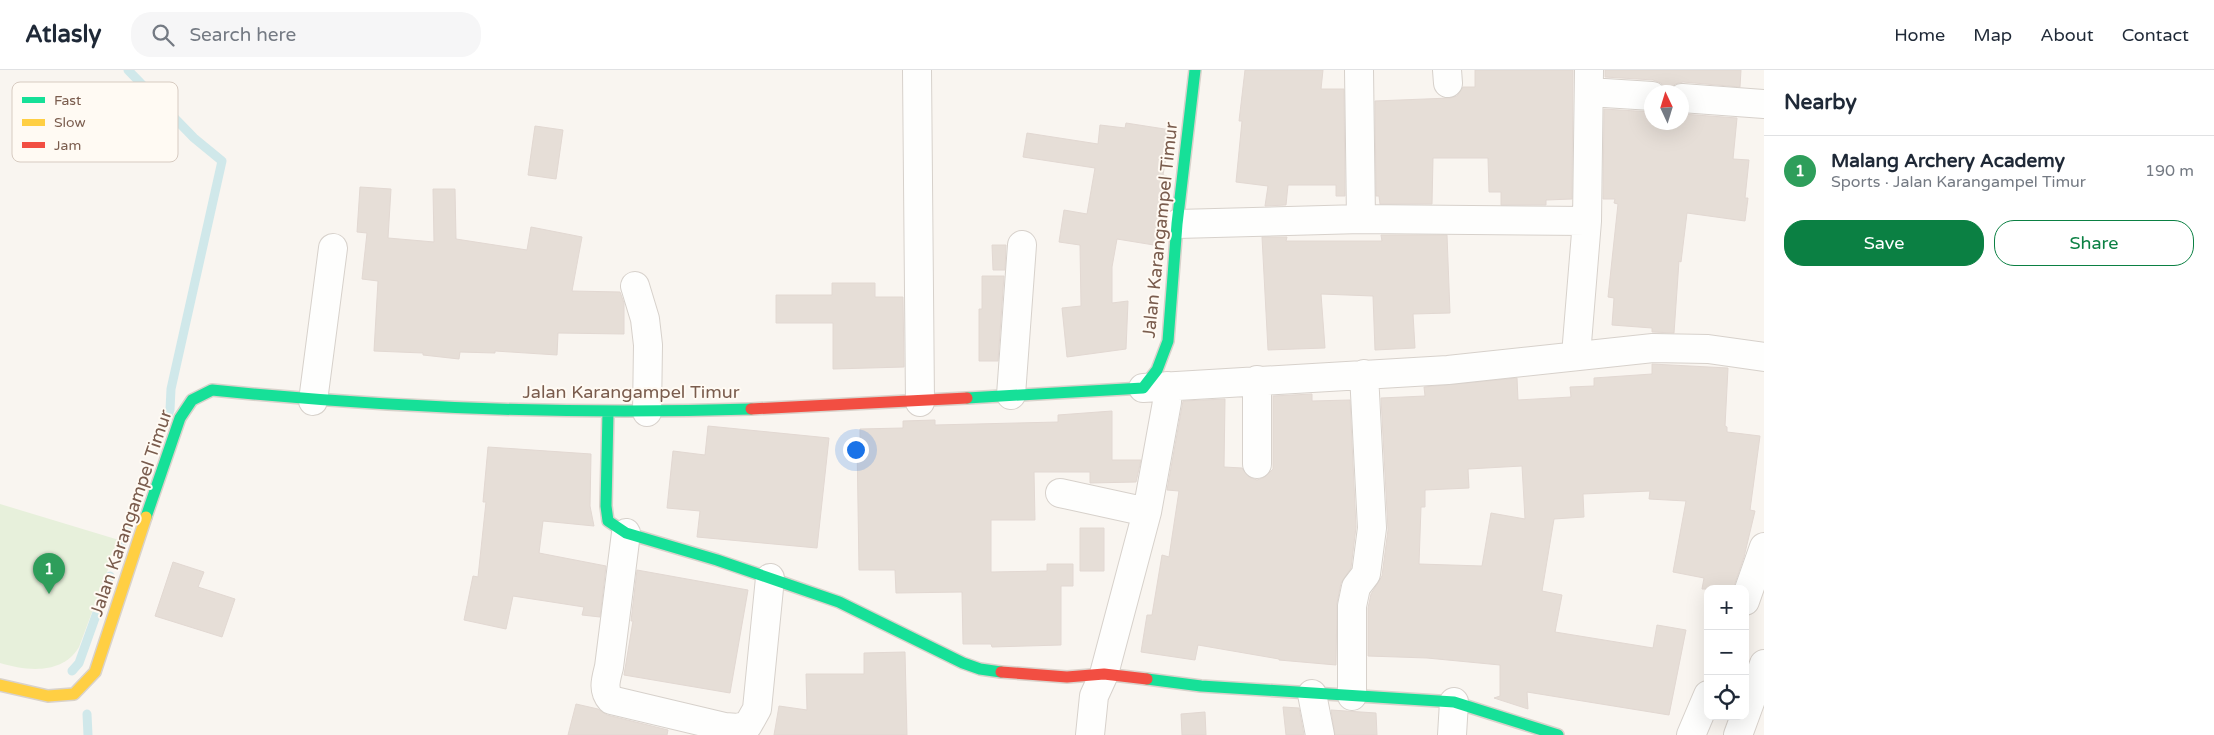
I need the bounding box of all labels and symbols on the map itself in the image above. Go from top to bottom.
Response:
legend [12,82,178,162]
north arrow [1644,85,1689,130]
text: Fast [54,92,82,109]
text: Slow [54,114,86,131]
street label: Jalan Karangampel Timur [1138,121,1182,339]
text: Jam [54,137,81,154]
street label: Jalan Karangampel Timur [522,381,740,403]
street label: Jalan Karangampel Timur [85,407,177,619]
your location [843,437,869,463]
pin: 1 [33,553,65,594]

